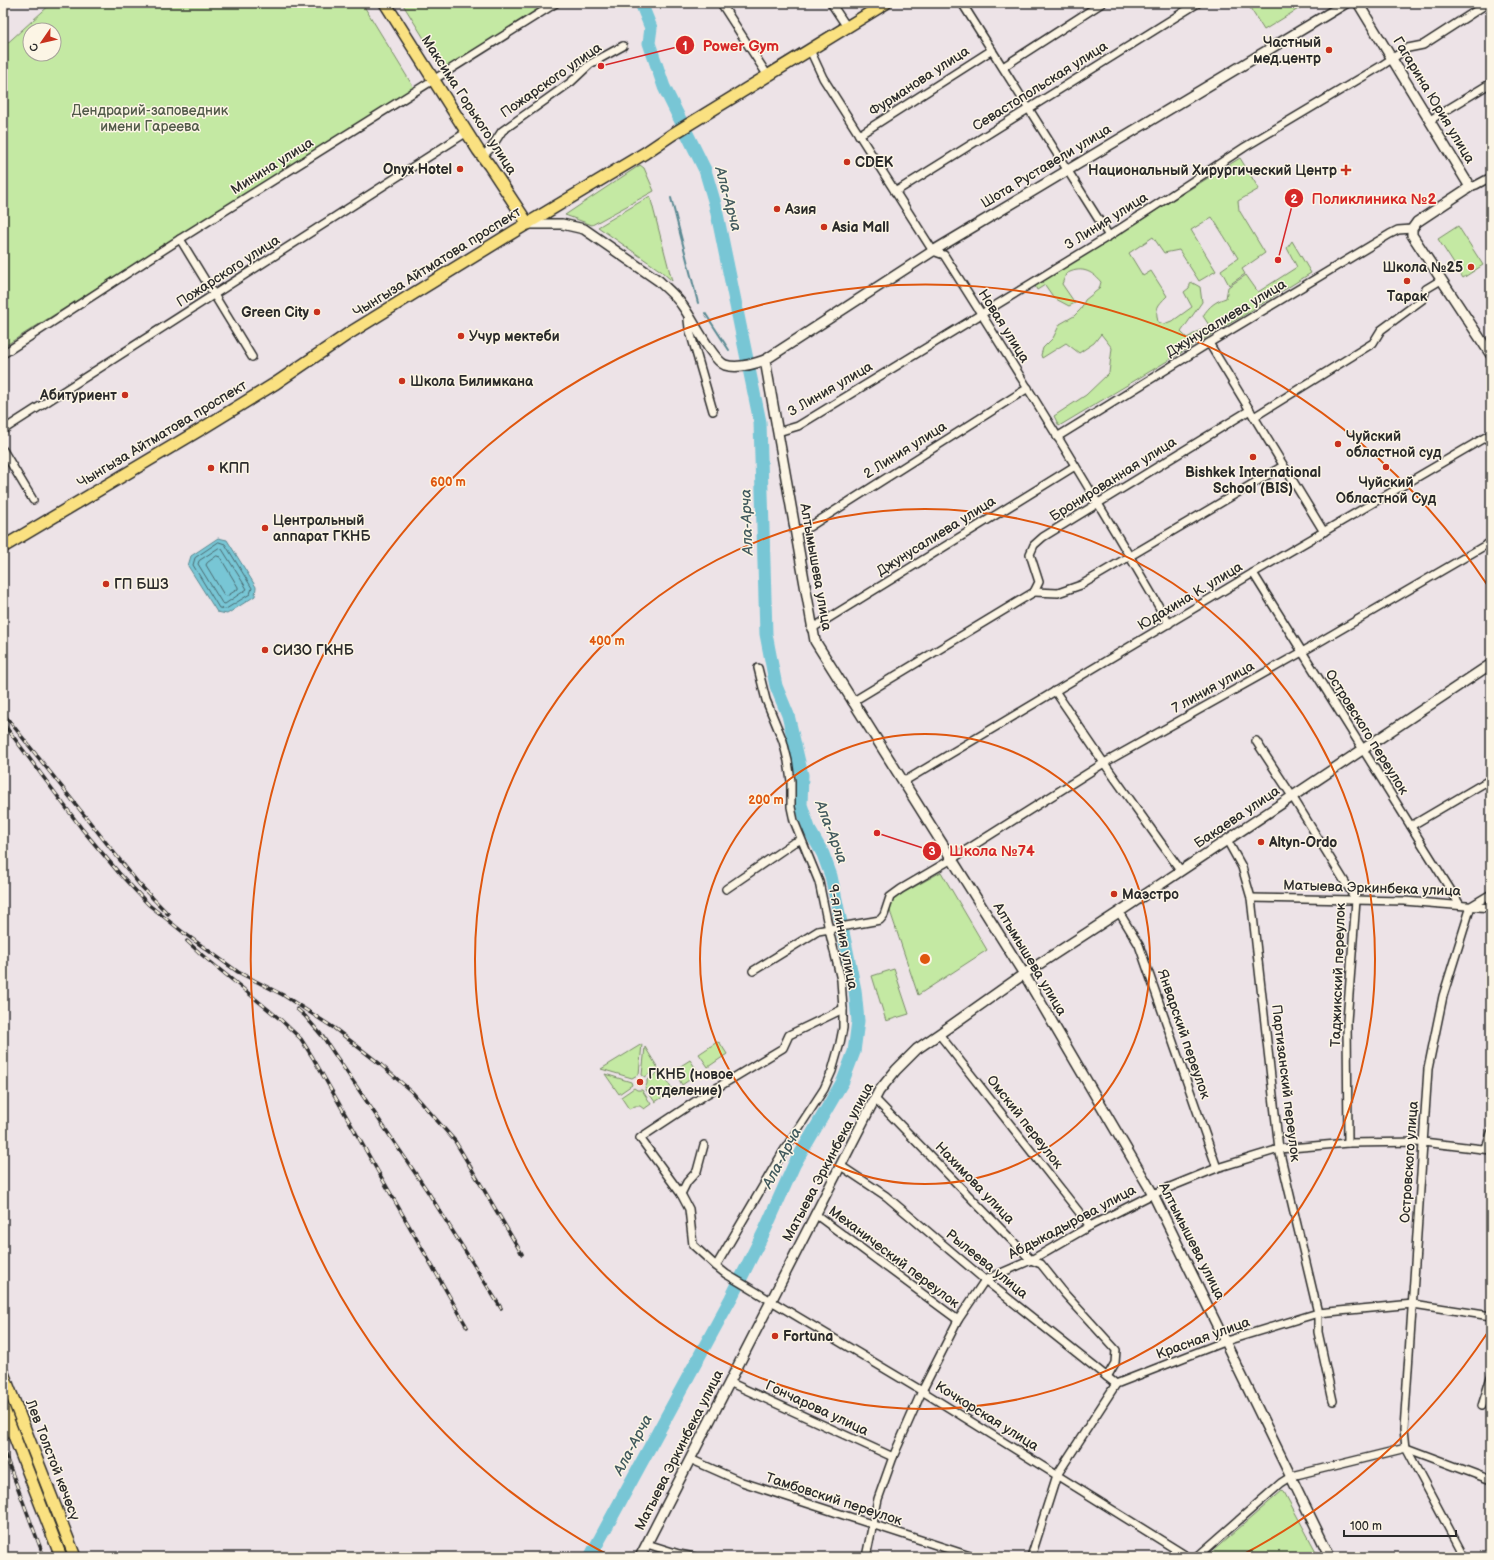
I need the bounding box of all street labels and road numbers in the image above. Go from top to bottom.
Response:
street label: Максима Горького улица [418,32,521,178]
street label: Гагарина Юрия улица [1389,34,1479,167]
street label: Севастопольская улица [969,37,1111,135]
street label: Пожарского улица [497,38,605,121]
street label: Фурманова улица [866,42,973,120]
street label: Шота Руставели улица [978,120,1115,212]
street label: Минина улица [228,134,317,198]
street label: 3 Линия улица [1061,188,1151,253]
street label: Чынгыза Айтматова проспект [350,203,525,321]
street label: Пожарского улица [173,231,283,311]
street label: Джунусалиева улица [1163,275,1290,361]
street label: Новая улица [975,286,1034,367]
street label: 3 Линия улица [785,357,876,420]
street label: Чынгыза Айтматова проспект [74,376,250,492]
street label: 2 Линия улица [860,417,950,482]
street label: Бронированная улица [1047,433,1180,525]
street label: Джунусалиева улица [873,492,999,580]
street label: Алтымышева улица [796,501,836,633]
street label: Юдахина К. улица [1135,558,1246,634]
street label: 7 линия улица [1169,657,1258,717]
street label: Островского переулок [1322,666,1413,798]
street label: Бакаева улица [1191,782,1284,852]
street label: Матыева Эркинбека улица [1283,876,1462,900]
street label: 9-я линия улица [824,883,862,992]
street label: Алтымышева улица [989,898,1071,1019]
street label: Таджикский переулок [1327,902,1349,1047]
street label: Январский переулок [1154,967,1214,1102]
street label: Партизанский переулок [1268,1003,1304,1163]
street label: Омский переулок [983,1072,1067,1173]
street label: Матыева Эркинбека улица [779,1079,878,1244]
street label: Островского улица [1396,1100,1422,1224]
street label: Нахимова улица [932,1138,1019,1228]
street label: Алтымышева улица [1155,1179,1229,1303]
street label: Абдыкадырова улица [1004,1181,1139,1263]
street label: Механический переулок [825,1202,963,1312]
street label: Рылеева улица [943,1226,1032,1303]
street label: Красная улица [1154,1313,1253,1363]
street label: Матыева Эркинбека улица [631,1366,727,1533]
street label: Гончарова улица [763,1377,872,1440]
street label: Кочкорская улица [932,1377,1042,1455]
street label: Лев Толстой көчөсү [22,1396,84,1524]
street label: Тамбовский переулок [764,1469,905,1529]

